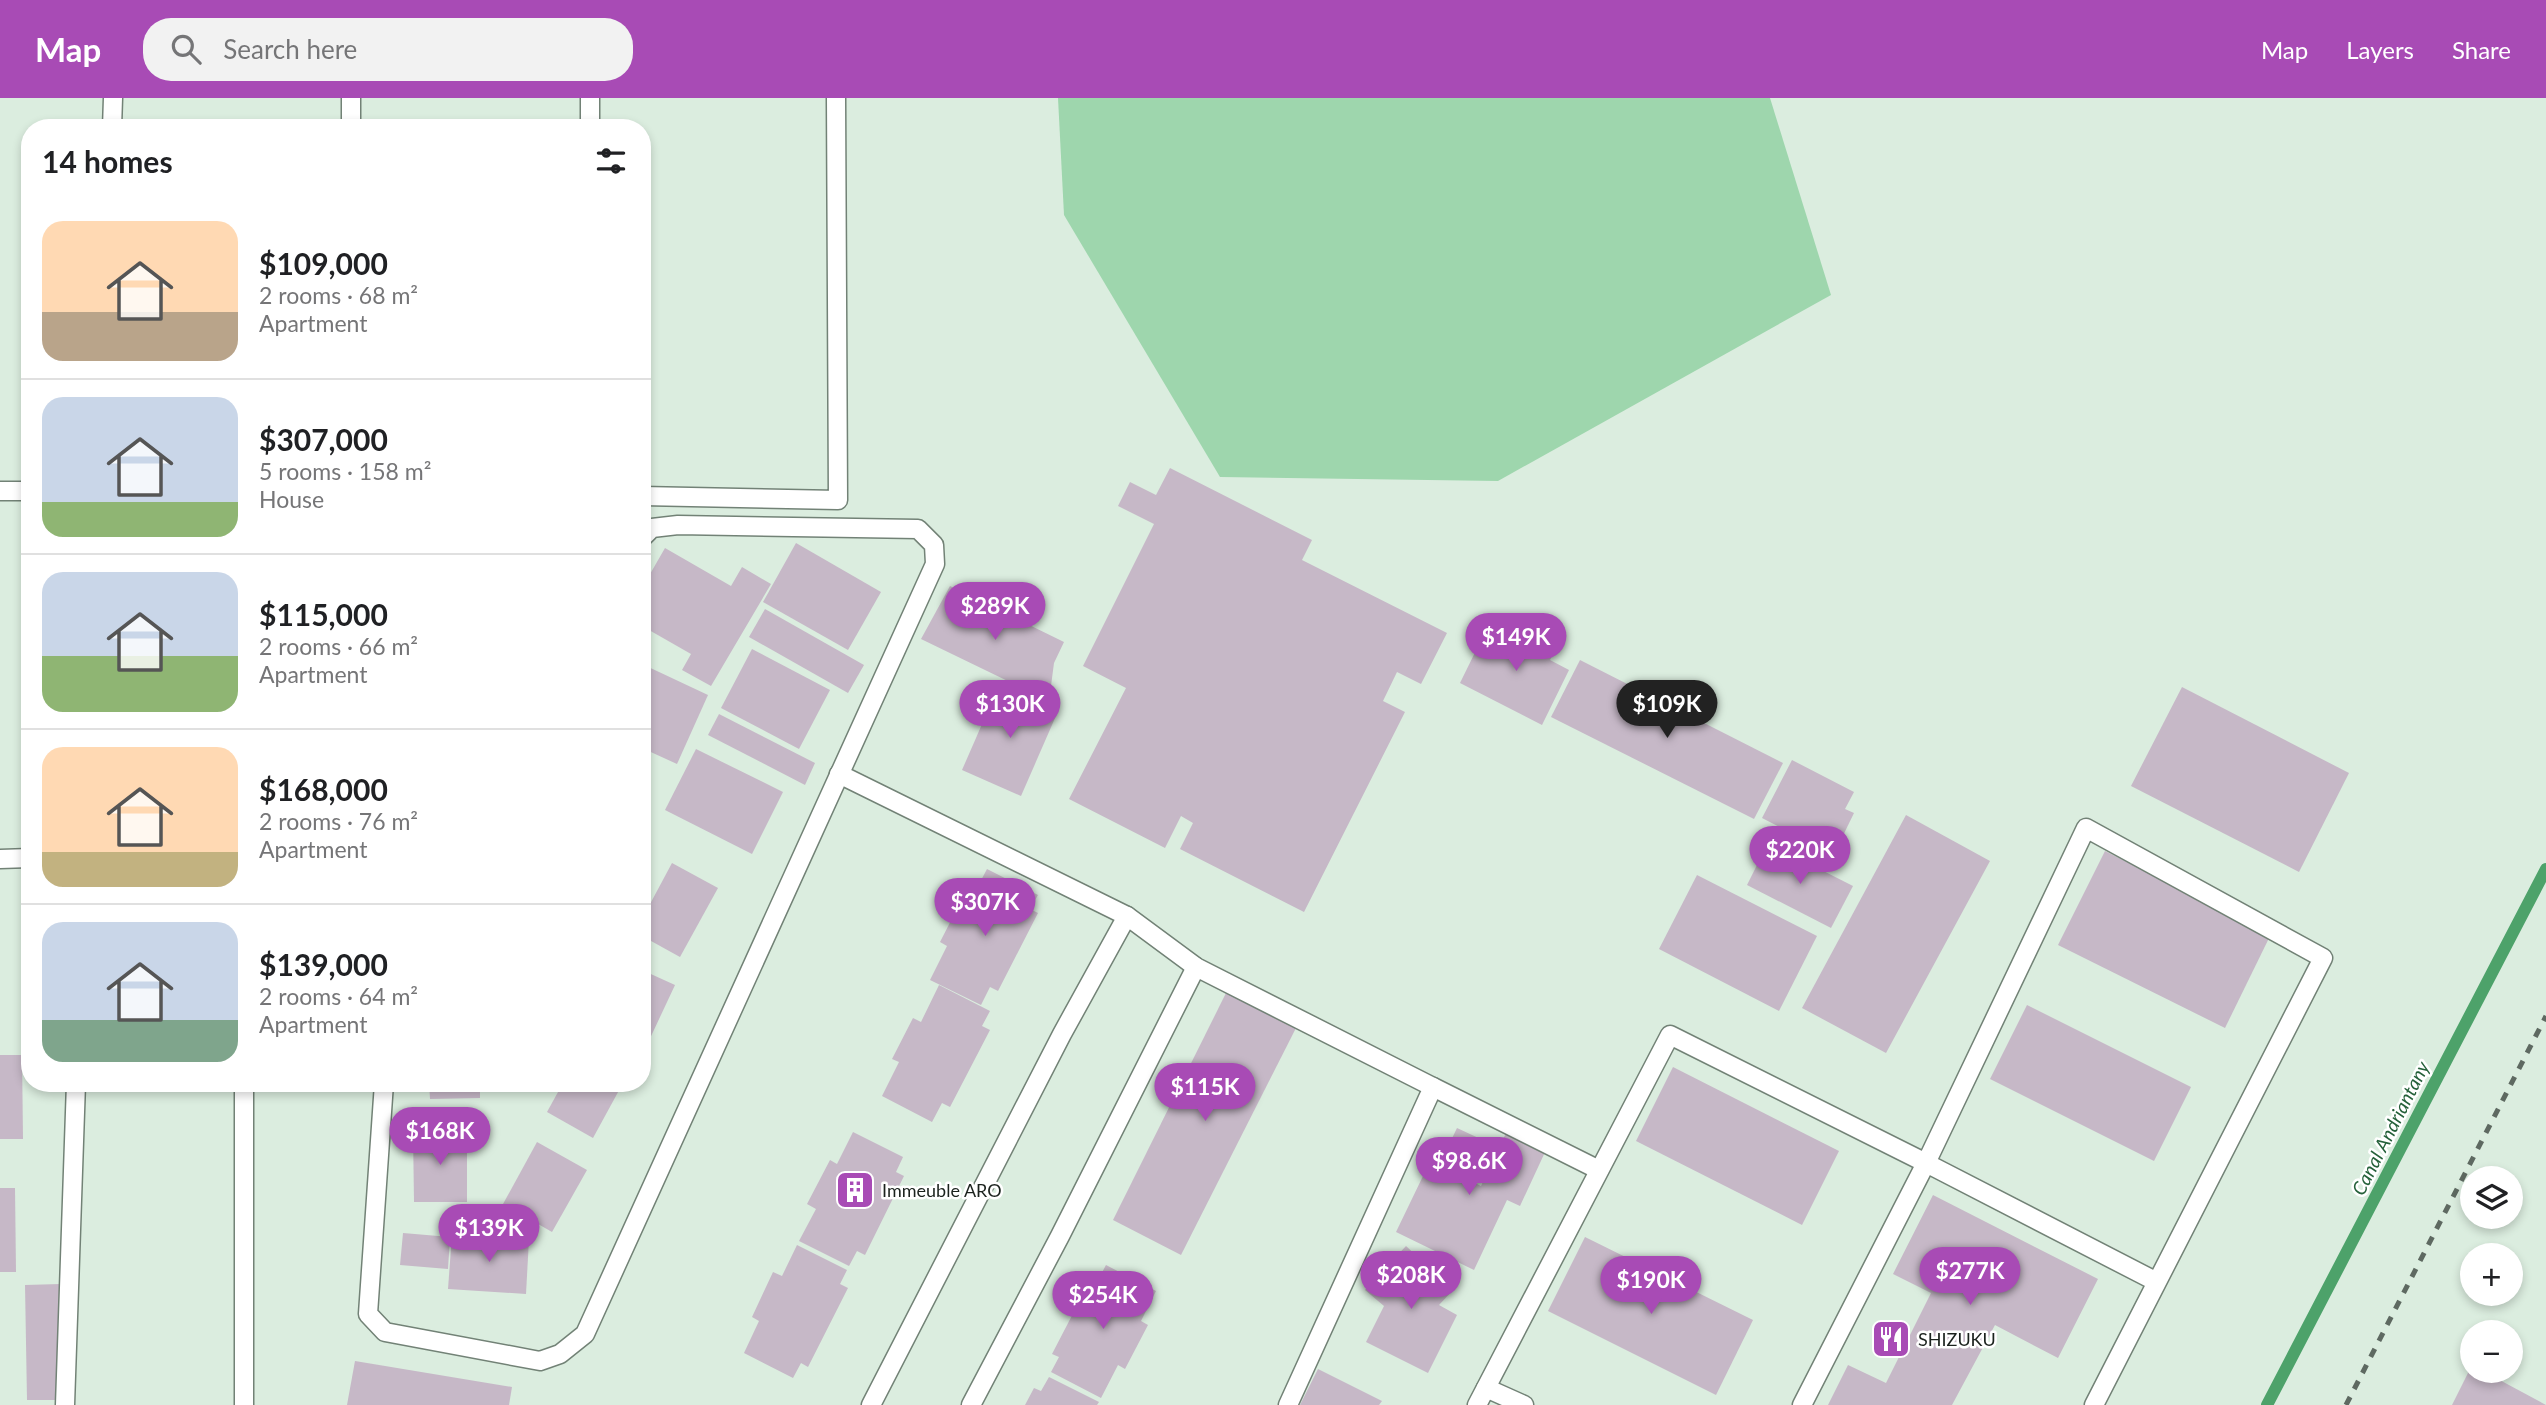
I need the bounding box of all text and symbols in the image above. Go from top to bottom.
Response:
search box [143,18,633,81]
text: Map [35,29,101,69]
icon: search [167,30,205,68]
text: Search here [223,33,357,65]
text: Map [2261,35,2308,64]
text: Layers [2346,35,2414,64]
text: Share [2452,35,2511,64]
icon: filters [592,142,630,180]
text: 14 homes [42,143,173,179]
text: $109,000 [259,245,388,281]
icon: home [98,249,182,333]
text: 2 rooms · 68 m² [259,281,418,309]
text: Apartment [259,309,367,337]
text: $307,000 [259,421,388,457]
icon: home [98,425,182,509]
text: 5 rooms · 158 m² [259,457,431,485]
text: House [259,485,324,513]
pin: $289K [946,582,1044,642]
text: $289K [960,591,1030,619]
text: $115,000 [259,596,388,632]
icon: home [98,600,182,684]
pin: $149K [1467,614,1565,673]
text: $149K [1481,622,1551,650]
text: 2 rooms · 66 m² [259,632,418,660]
text: Apartment [259,660,367,688]
pin: $130K [961,680,1059,740]
pin: $109K [1618,680,1716,740]
text: $130K [975,689,1045,717]
text: $109K [1632,689,1702,717]
text: $168,000 [259,771,388,807]
icon: home [98,775,182,859]
text: 2 rooms · 76 m² [259,807,418,835]
pin: $220K [1751,826,1849,886]
text: Apartment [259,835,367,863]
text: $220K [1765,835,1835,863]
pin: $307K [936,878,1034,938]
text: $307K [950,887,1020,915]
text: $139,000 [259,946,388,982]
icon: home [98,950,182,1034]
text: 2 rooms · 64 m² [259,982,418,1010]
text: Apartment [259,1010,367,1038]
water label: Canal Andriantany [2346,1056,2434,1199]
pin: $115K [1156,1063,1254,1123]
text: $115K [1170,1072,1240,1100]
pin: $168K [391,1108,489,1167]
text: $168K [405,1116,475,1144]
pin: $98.6K [1412,1138,1526,1197]
text: $98.6K [1432,1146,1506,1174]
map controls [2460,1166,2523,1383]
button: layers [2460,1166,2523,1229]
building icon: Immeuble ARO [834,1169,876,1211]
place label: Immeuble ARO [882,1179,1002,1201]
pin: $139K [440,1204,538,1264]
text: $139K [454,1213,524,1241]
button: + [2460,1243,2523,1306]
pin: $277K [1921,1248,2019,1307]
pin: $208K [1362,1252,1460,1311]
pin: $190K [1602,1256,1700,1316]
text: $277K [1935,1256,2005,1284]
text: $208K [1376,1260,1446,1288]
text: $190K [1616,1265,1686,1293]
pin: $254K [1054,1272,1152,1331]
text: $254K [1068,1280,1138,1308]
restaurant icon: SHIZUKU [1870,1318,1912,1360]
button: − [2460,1320,2523,1383]
place label: SHIZUKU [1918,1328,1996,1350]

